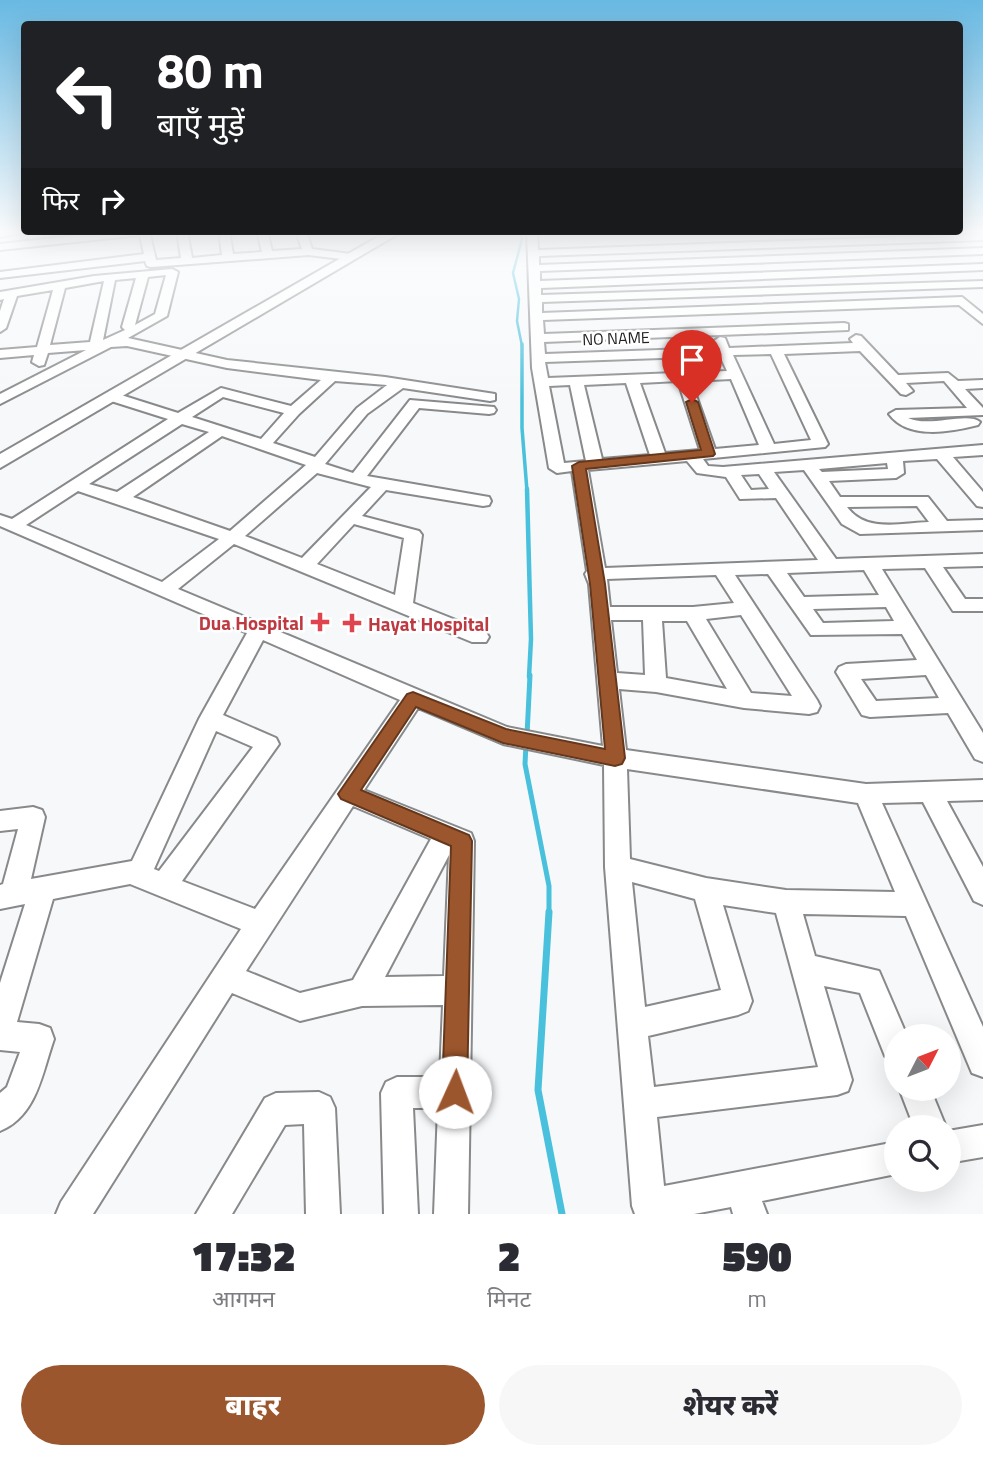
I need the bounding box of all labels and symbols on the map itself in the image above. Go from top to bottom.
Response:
street label: NO NAME [582,325,650,351]
pin [662,330,722,402]
place label: Dua Hospital [199,608,304,637]
place label: Hayat Hospital [368,609,489,638]
marker: Dua Hospital [310,612,330,632]
marker: Hayat Hospital [342,613,362,633]
north arrow [884,1024,961,1101]
position arrow [418,1055,492,1129]

